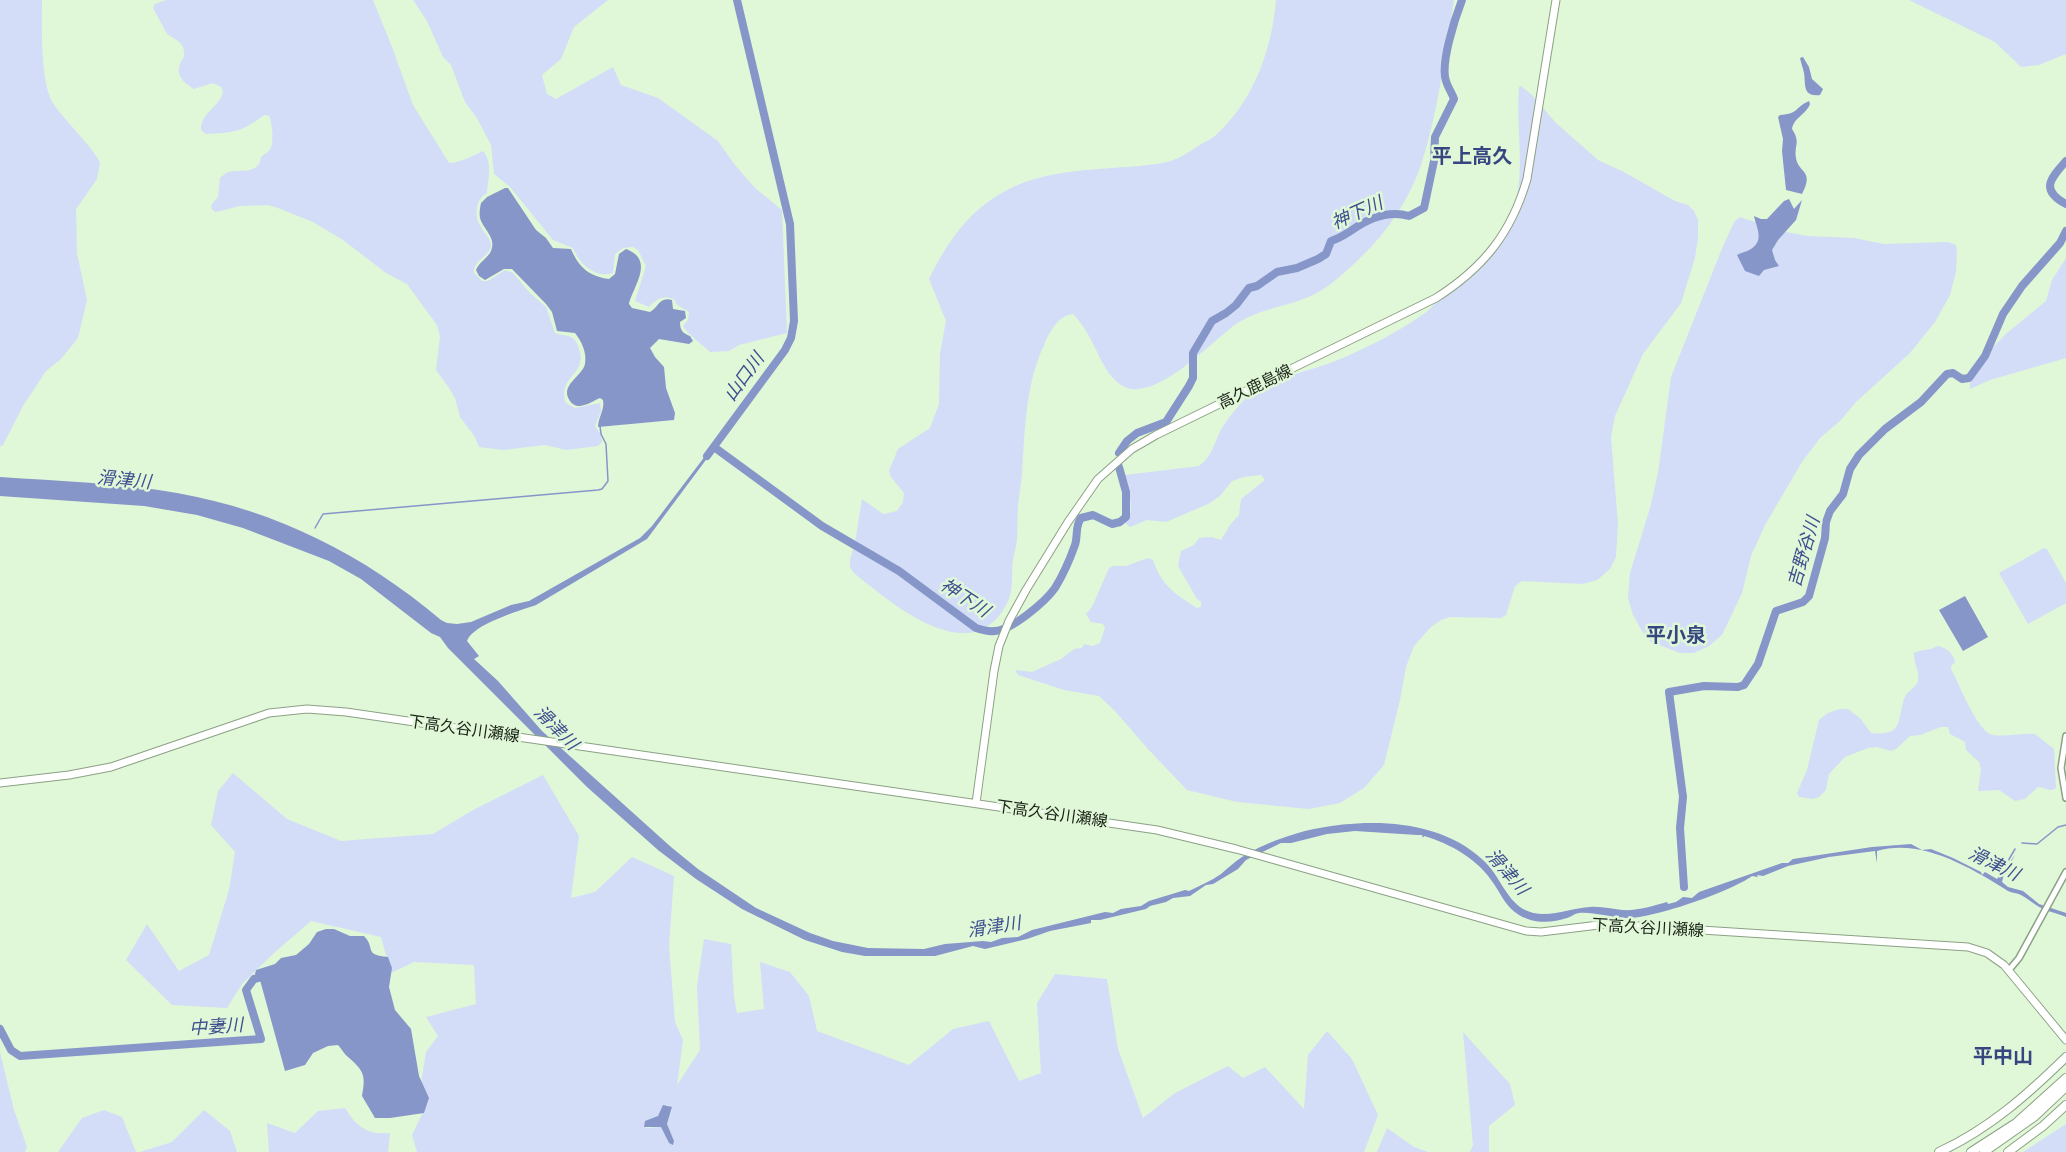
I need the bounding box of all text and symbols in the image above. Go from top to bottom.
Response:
district label: 平上高久 [1432,145,1512,169]
water label: 神下川 [1328,192,1386,234]
water label: 山口川 [719,349,769,405]
street label: 高久鹿島線 [1215,361,1295,413]
water label: 滑津川 [96,467,152,493]
water label: 吉野谷川 [1784,514,1824,590]
water label: 神下川 [936,574,994,622]
district label: 平小泉 [1646,624,1706,648]
water label: 滑津川 [529,701,583,755]
street label: 下高久谷川瀬線 [407,712,521,746]
street label: 下高久谷川瀬線 [995,797,1109,831]
water label: 滑津川 [1965,842,2023,886]
water label: 滑津川 [1481,845,1533,899]
water label: 滑津川 [966,912,1022,942]
street label: 下高久谷川瀬線 [1592,915,1704,941]
water label: 中妻川 [188,1014,244,1040]
district label: 平中山 [1973,1045,2033,1069]

